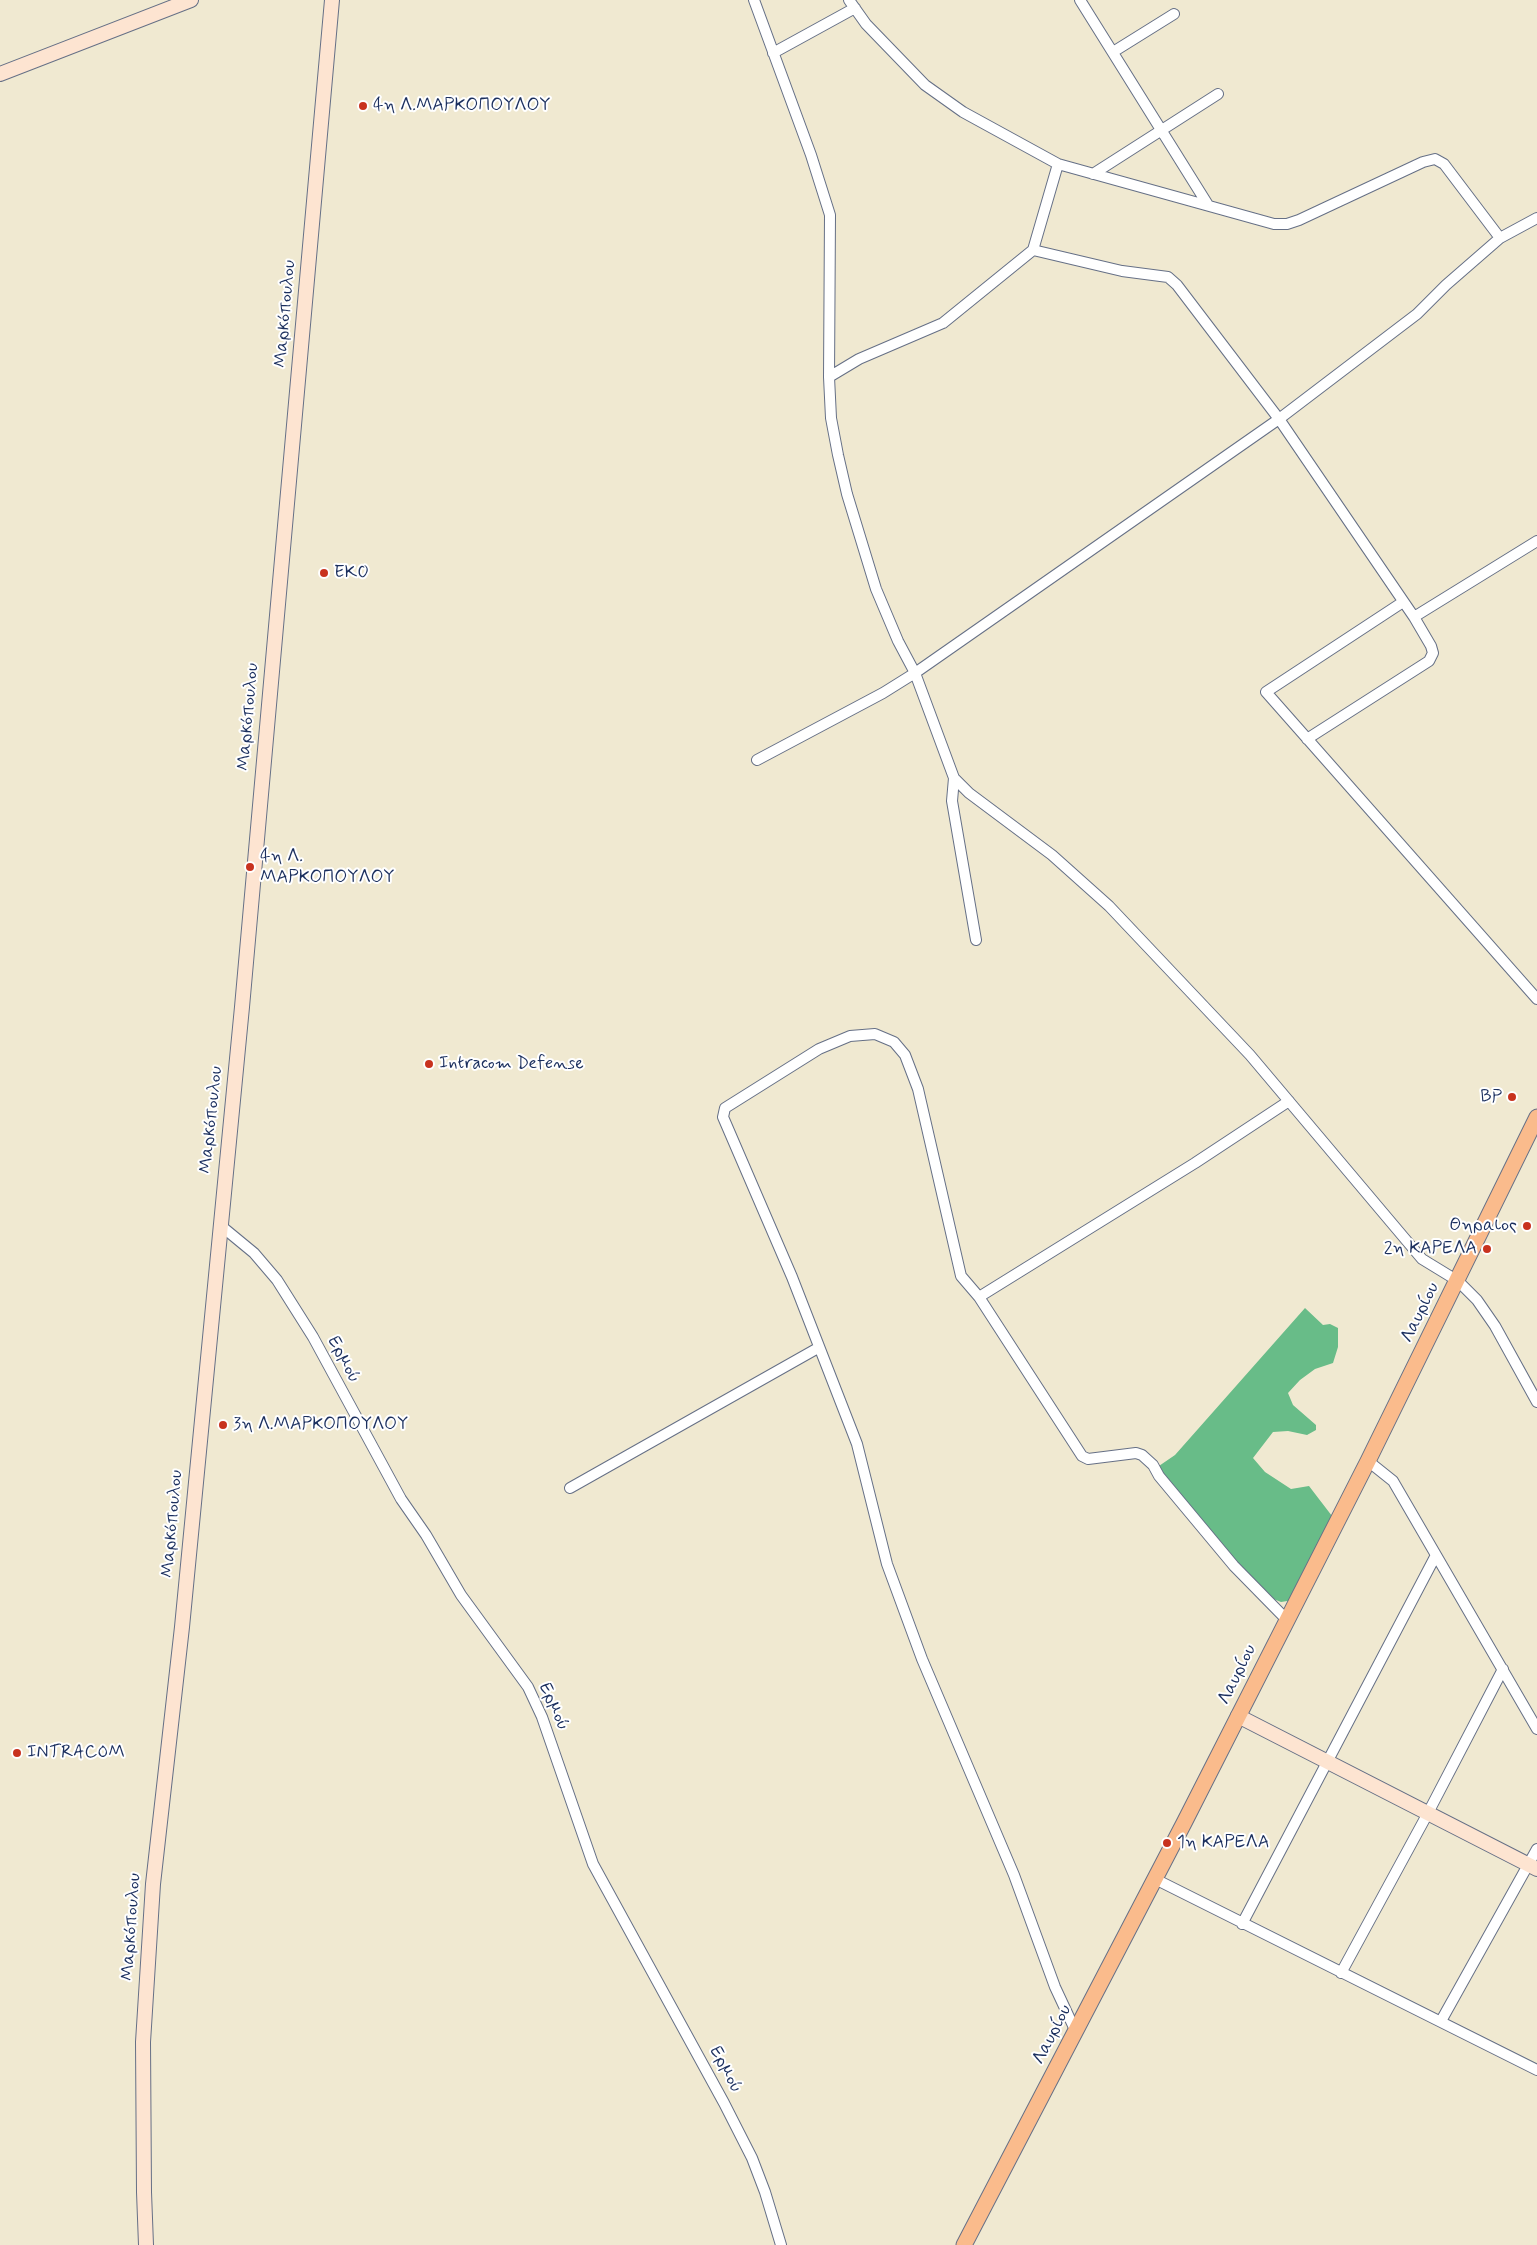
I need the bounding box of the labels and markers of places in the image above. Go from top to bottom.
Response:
place label: 4η Λ.ΜΑΡΚΟΠΟΥΛΟΥ [373,95,551,117]
marker: 4η Λ.ΜΑΡΚΟΠΟΥΛΟΥ [357,100,369,112]
place label: EKO [334,562,369,584]
marker: EKO [318,567,330,579]
place label: 4η Λ. ΜΑΡΚΟΠΟΥΛΟΥ [260,846,395,889]
marker: 4η Λ. ΜΑΡΚΟΠΟΥΛΟΥ [244,861,256,873]
place label: Intracom Defense [439,1053,584,1075]
marker: Intracom Defense [423,1058,435,1070]
place label: BP [1480,1086,1502,1108]
marker: BP [1506,1091,1518,1103]
place label: Θηραιος [1449,1215,1517,1237]
marker: Θηραιος [1521,1220,1533,1232]
place label: 2η ΚΑΡΕΛΑ [1384,1238,1477,1260]
marker: 2η ΚΑΡΕΛΑ [1481,1243,1493,1255]
place label: 3η Λ.ΜΑΡΚΟΠΟΥΛΟΥ [233,1414,408,1436]
marker: 3η Λ.ΜΑΡΚΟΠΟΥΛΟΥ [217,1419,229,1431]
place label: INTRACOM [27,1742,125,1764]
marker: INTRACOM [11,1747,23,1759]
place label: 1η ΚΑΡΕΛΑ [1177,1832,1269,1854]
marker: 1η ΚΑΡΕΛΑ [1161,1837,1173,1849]

